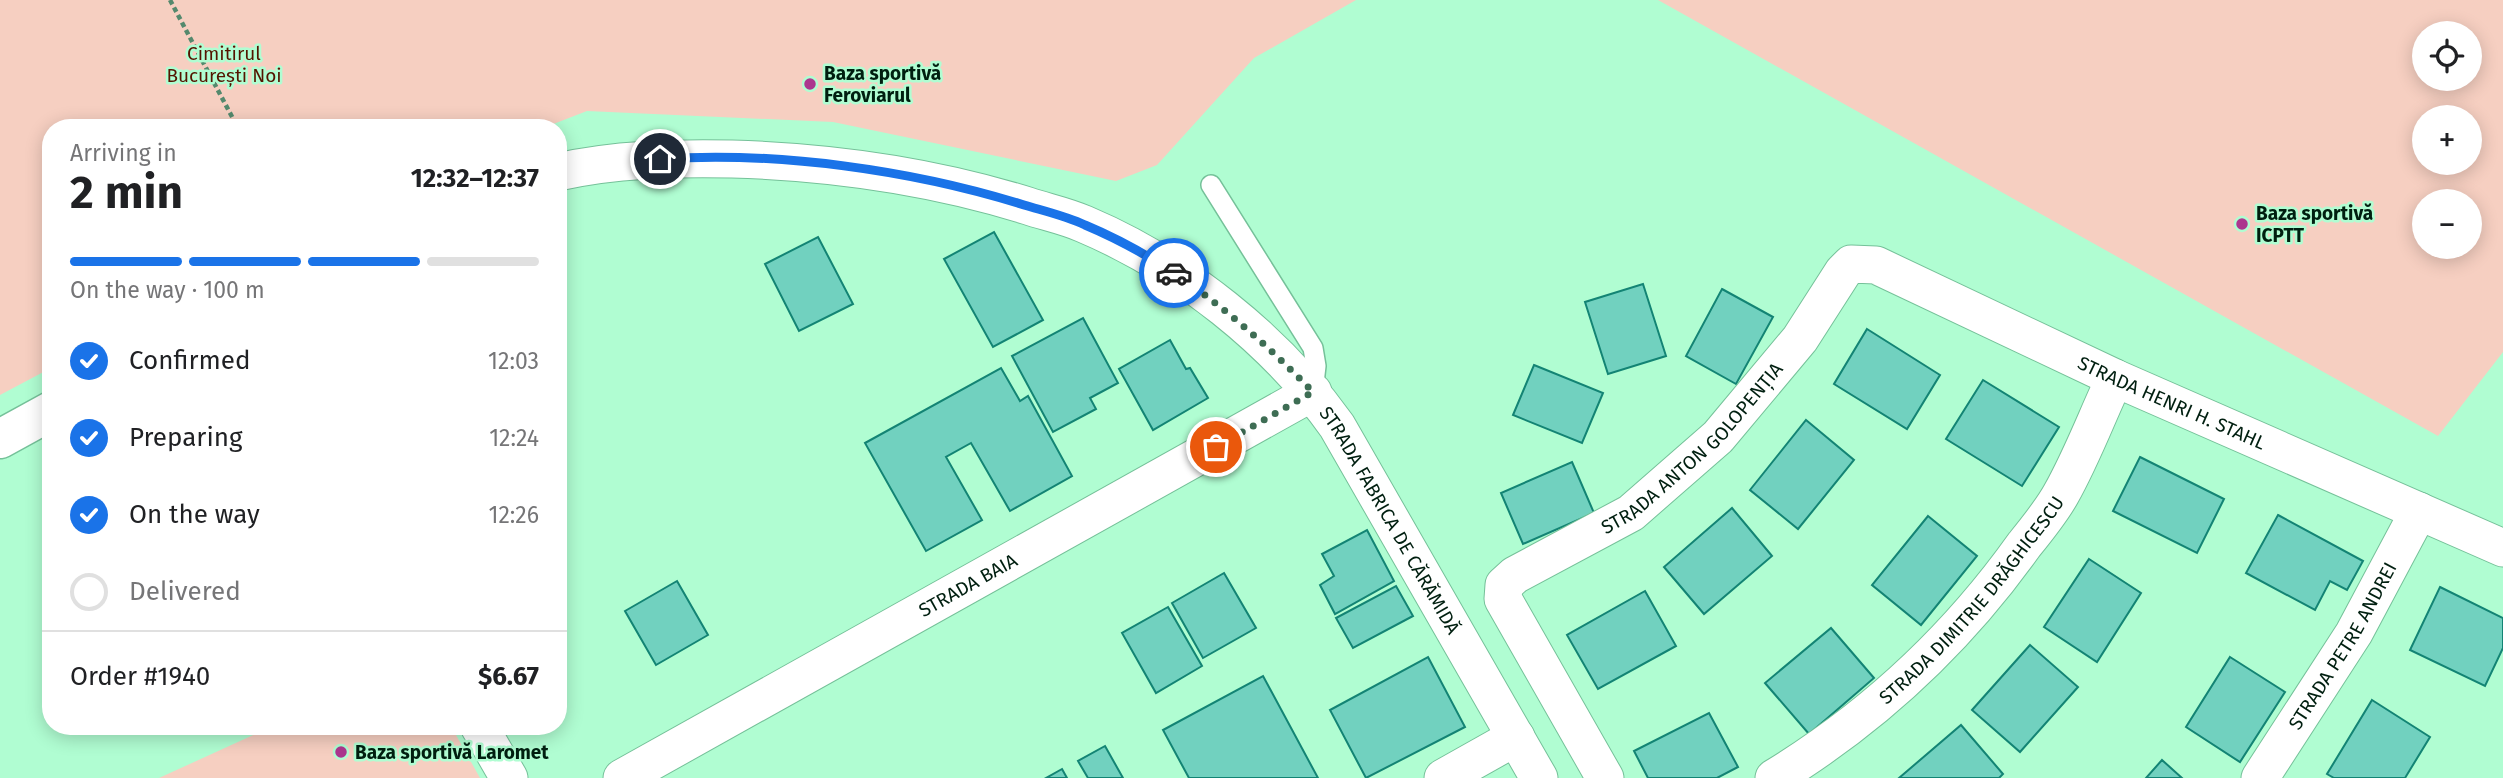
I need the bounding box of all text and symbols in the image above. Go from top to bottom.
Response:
map controls [2412,21,2482,259]
button: locate [2412,21,2482,91]
park label: Cimitirul București Noi [166,42,282,88]
place label: Baza sportivă Feroviarul [824,62,941,107]
marker: Baza sportivă Feroviarul [802,76,818,92]
button: + [2412,105,2482,175]
pin [630,129,690,189]
text: Arriving in [70,139,177,167]
icon: home [641,140,679,178]
text: 12:32–12:37 [411,163,539,194]
text: 2 min [70,165,183,220]
button: − [2412,189,2482,259]
place label: Baza sportivă ICPTT [2256,202,2373,247]
marker: Baza sportivă ICPTT [2234,216,2250,232]
courier [1139,238,1209,308]
icon: car [1155,254,1193,292]
text: On the way · 100 m [70,276,265,304]
icon: check [70,342,108,380]
text: Confirmed [129,345,250,376]
text: 12:03 [488,347,539,375]
street label: STRADA HENRI H. STAHL [2074,351,2270,455]
street label: STRADA ANTON GOLOPENȚIA [1597,358,1788,539]
street label: STRADA FABRICA DE CĂRĂMIDĂ [1315,402,1465,638]
pin [1186,417,1246,477]
icon: check [70,419,108,457]
text: Preparing [129,422,242,453]
text: 12:24 [489,424,539,452]
icon: bag [1197,428,1235,466]
street label: STRADA DIMITRIE DRĂGHICESCU [1875,492,2069,709]
icon: check [70,496,108,534]
text: On the way [129,499,260,530]
text: 12:26 [488,501,539,529]
street label: STRADA BAIA [915,549,1021,622]
street label: STRADA PETRE ANDREI [2284,558,2402,734]
text: Delivered [129,576,241,607]
text: Order #1940 [70,661,210,692]
text: $6.67 [478,661,539,692]
place label: Baza sportivă Laromet [355,741,549,764]
marker: Baza sportivă Laromet [333,744,349,760]

